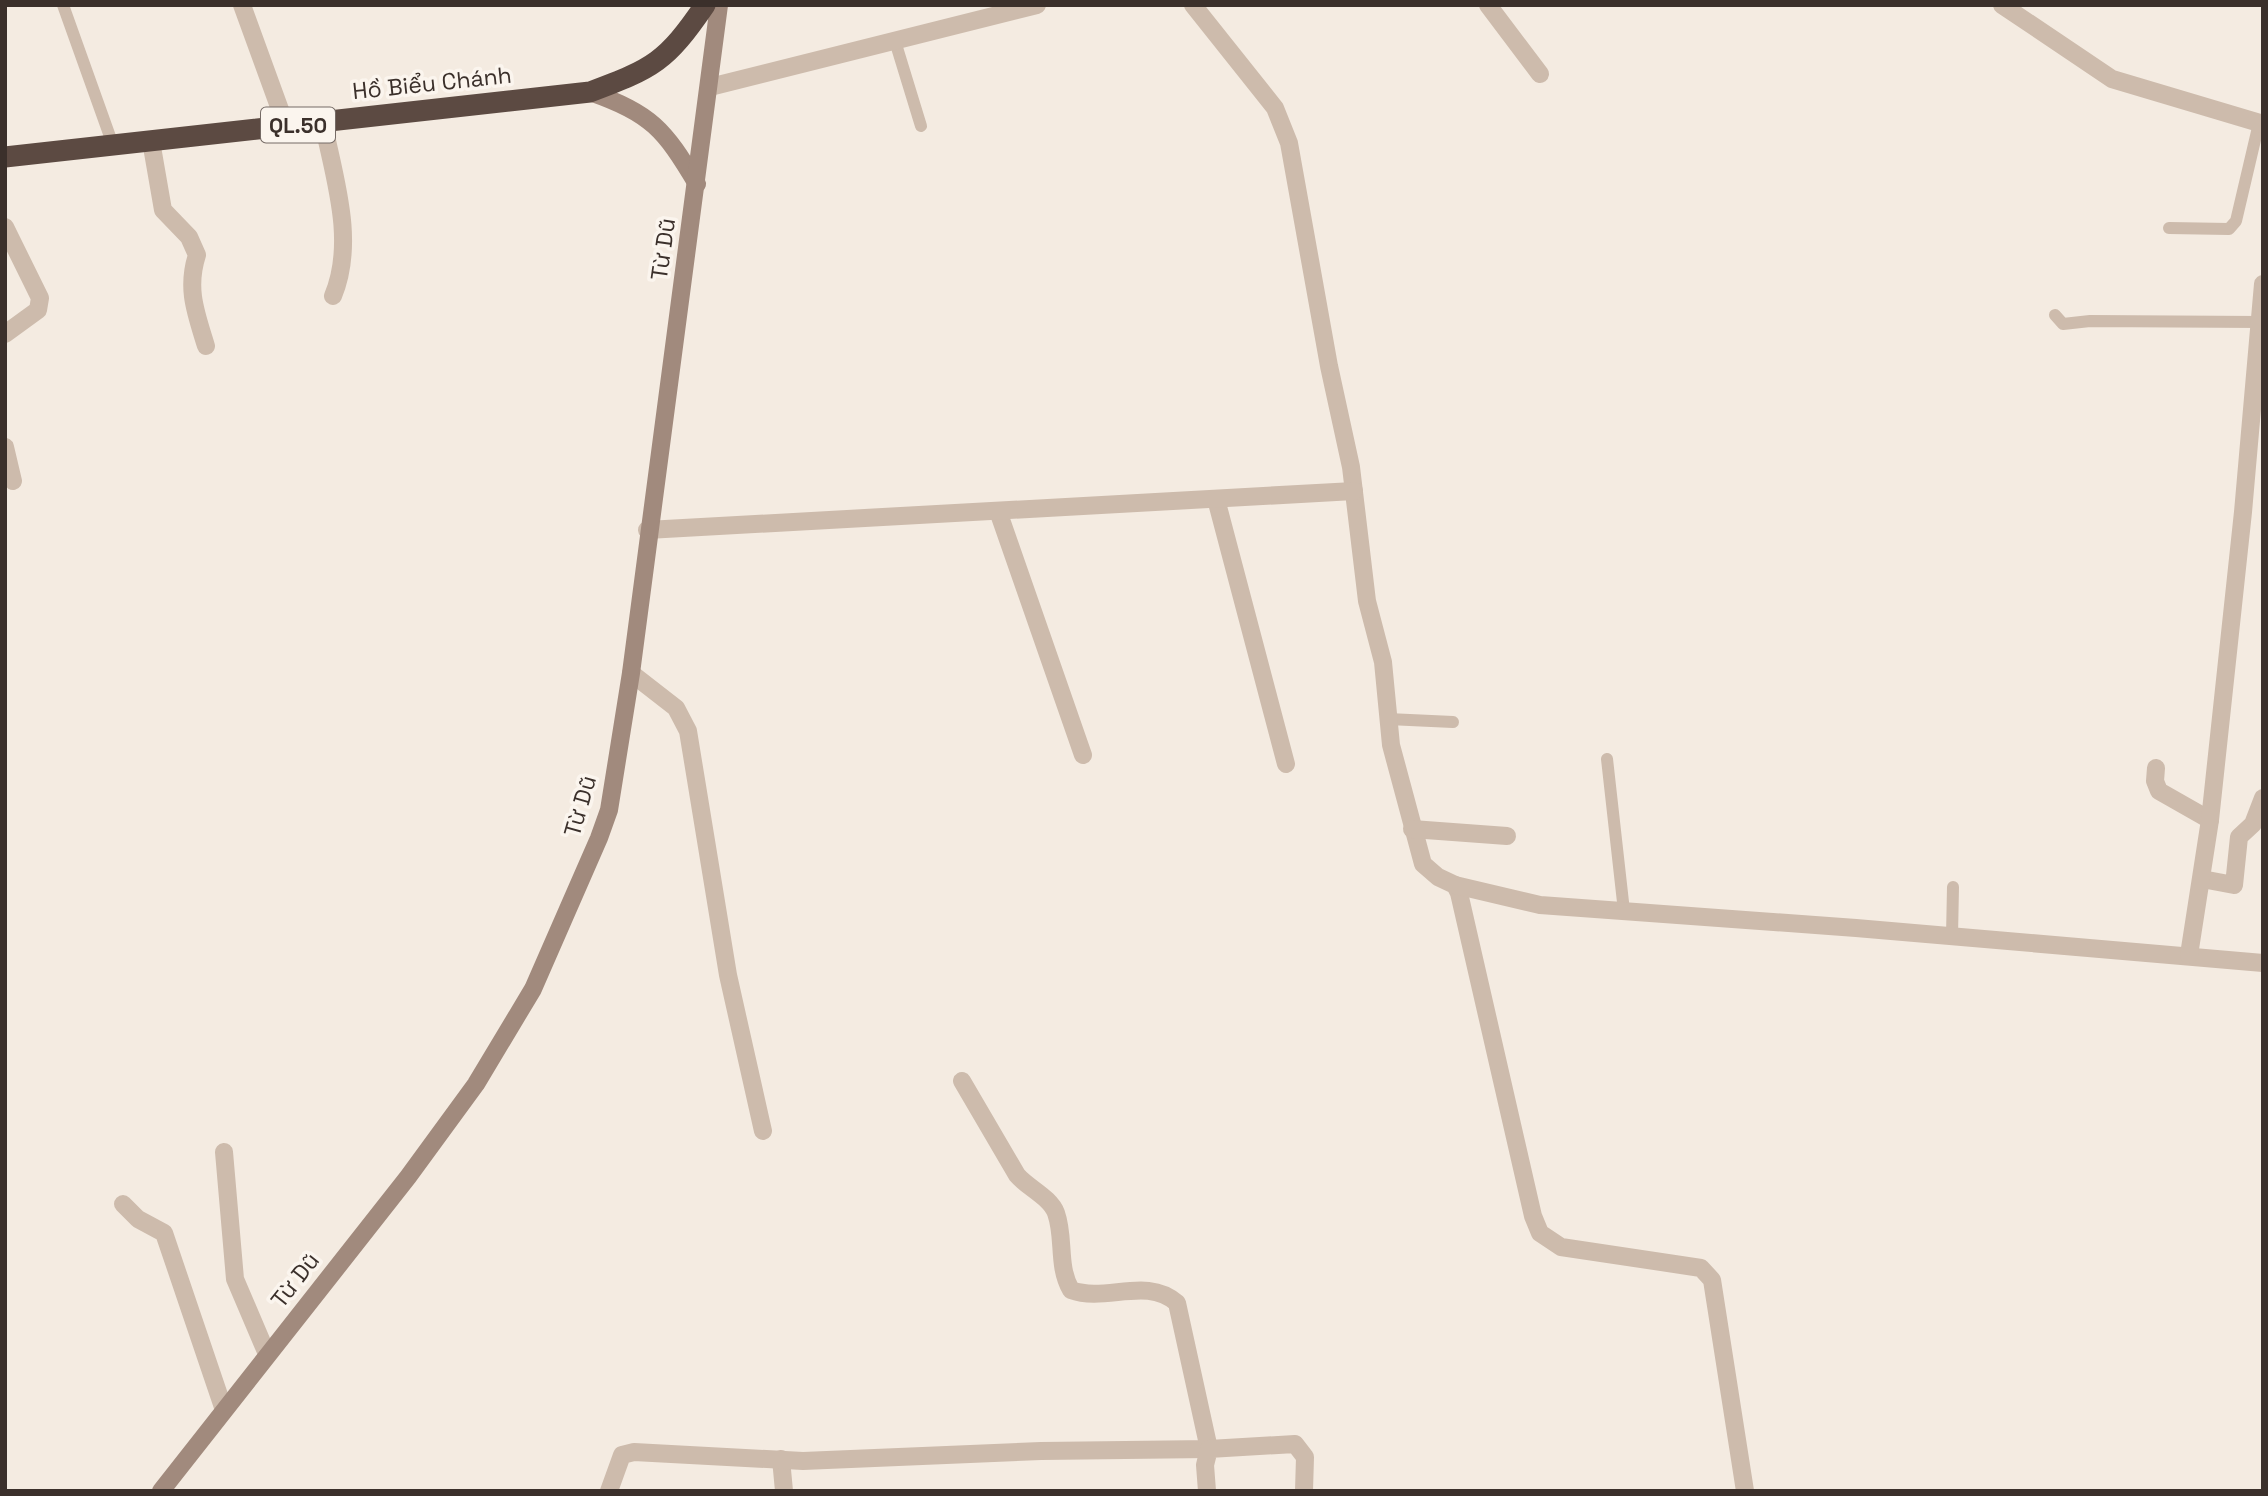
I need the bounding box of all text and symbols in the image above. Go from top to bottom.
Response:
street label: Hồ Biểu Chánh [351,60,513,106]
road number: QL.50 [261,108,335,142]
street label: Từ Dũ [644,216,682,282]
street label: Từ Dũ [557,772,603,840]
street label: Từ Dũ [264,1246,326,1314]

